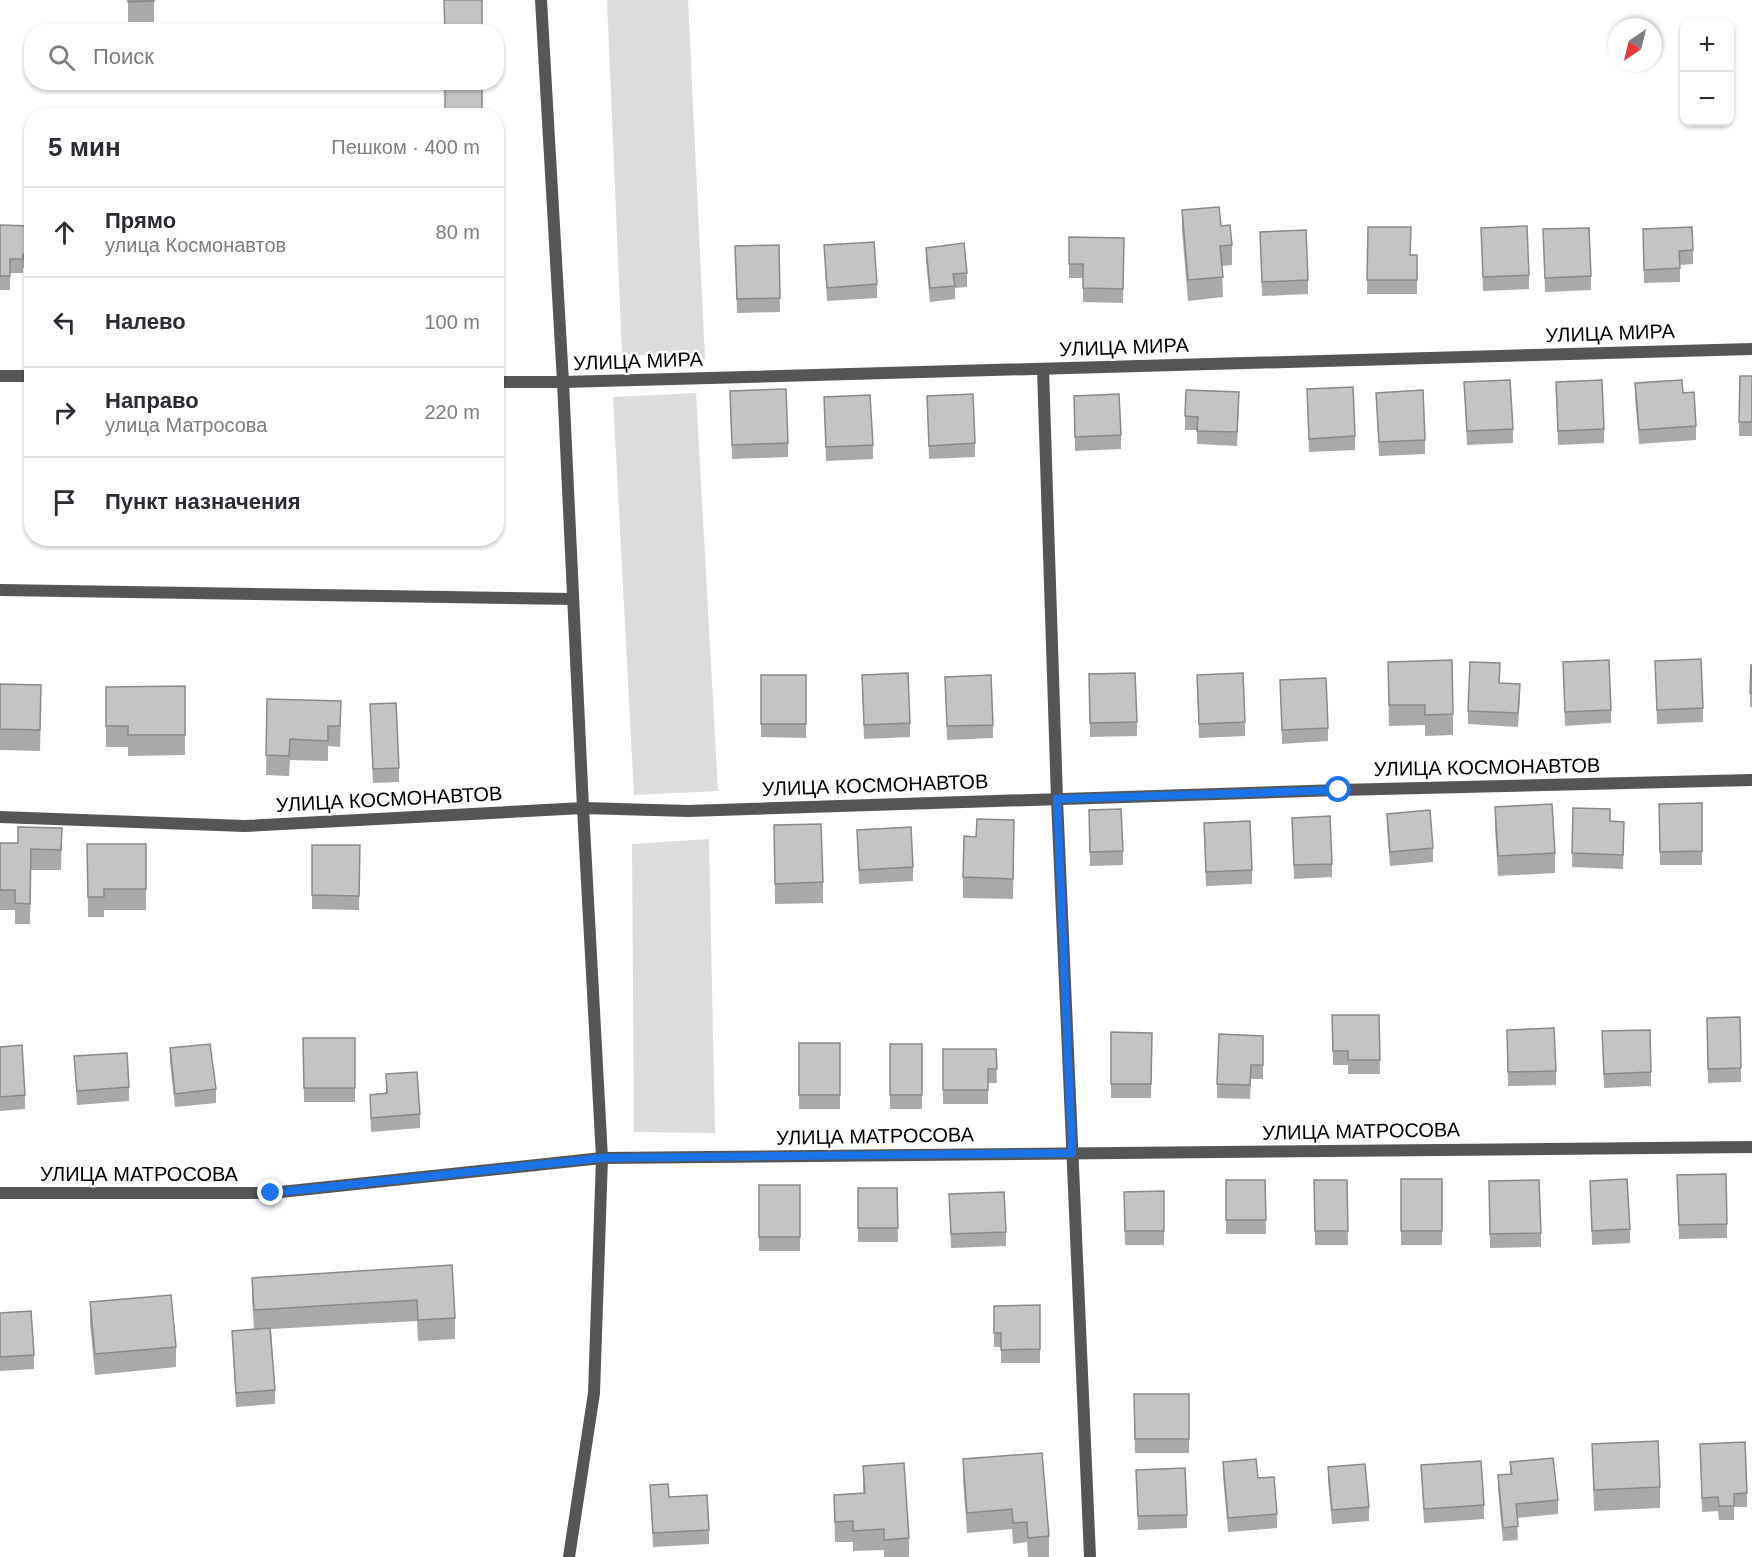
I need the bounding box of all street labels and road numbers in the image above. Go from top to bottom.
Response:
street label: УЛИЦА МИРА [1545,320,1676,346]
street label: УЛИЦА МИРА [1059,334,1190,360]
street label: УЛИЦА МИРА [573,348,704,374]
street label: УЛИЦА КОСМОНАВТОВ [1373,754,1601,780]
street label: УЛИЦА КОСМОНАВТОВ [761,770,989,800]
street label: УЛИЦА КОСМОНАВТОВ [275,782,503,816]
street label: УЛИЦА МАТРОСОВА [1262,1118,1461,1144]
street label: УЛИЦА МАТРОСОВА [776,1123,975,1149]
street label: УЛИЦА МАТРОСОВА [40,1163,239,1185]

